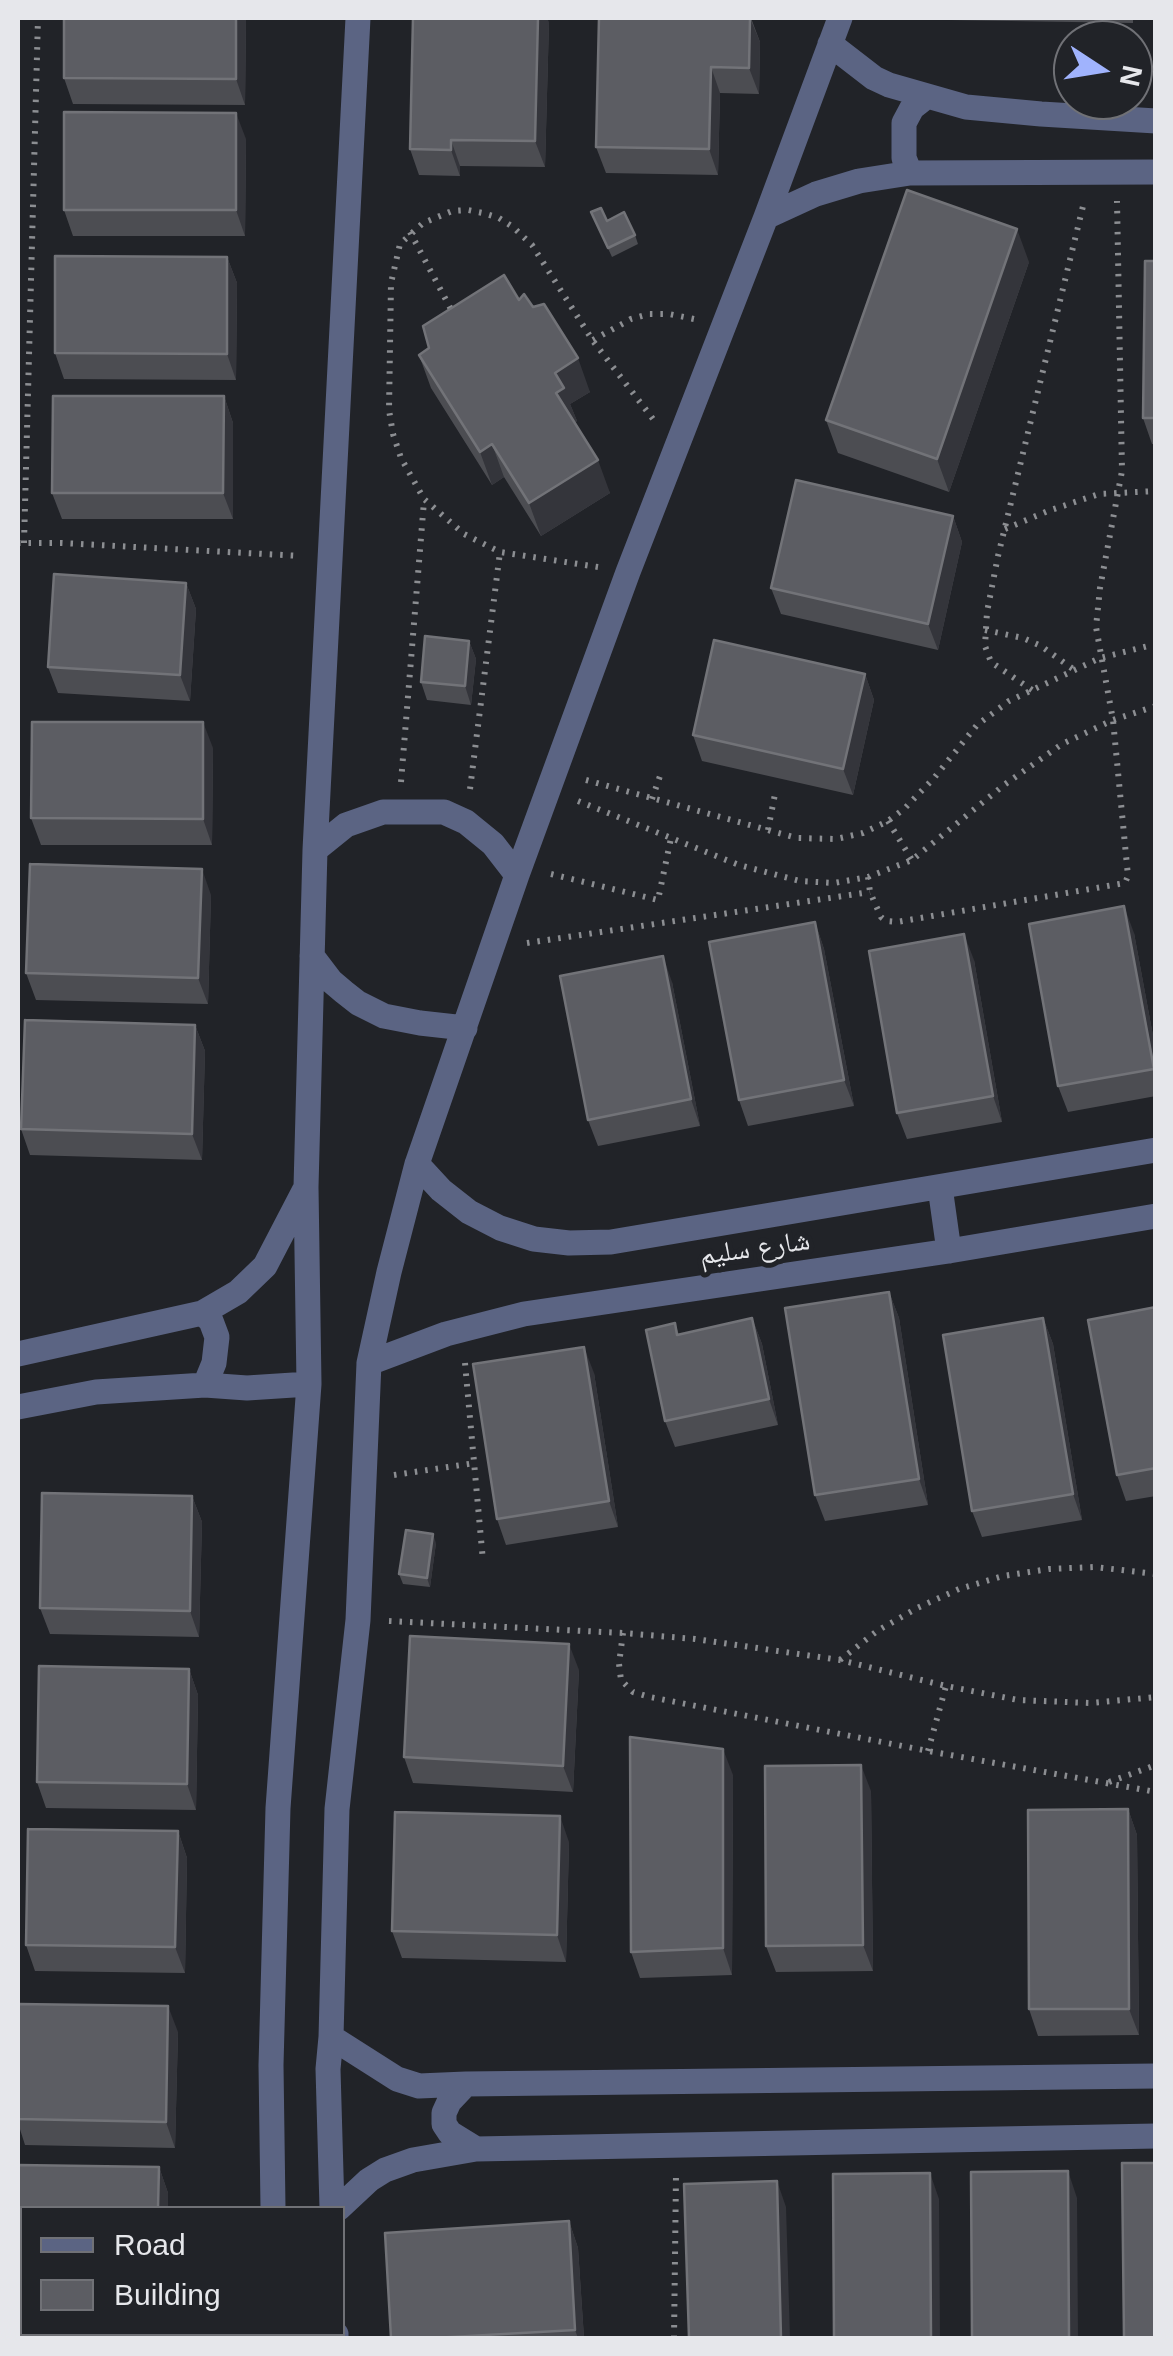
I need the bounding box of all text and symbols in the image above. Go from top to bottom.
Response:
north arrow [1053,20,1153,120]
text: N [1114,63,1148,89]
street label: شارع سليم [698,1225,812,1273]
legend [20,2206,345,2336]
text: Road [114,2228,186,2261]
text: Building [114,2278,221,2311]

